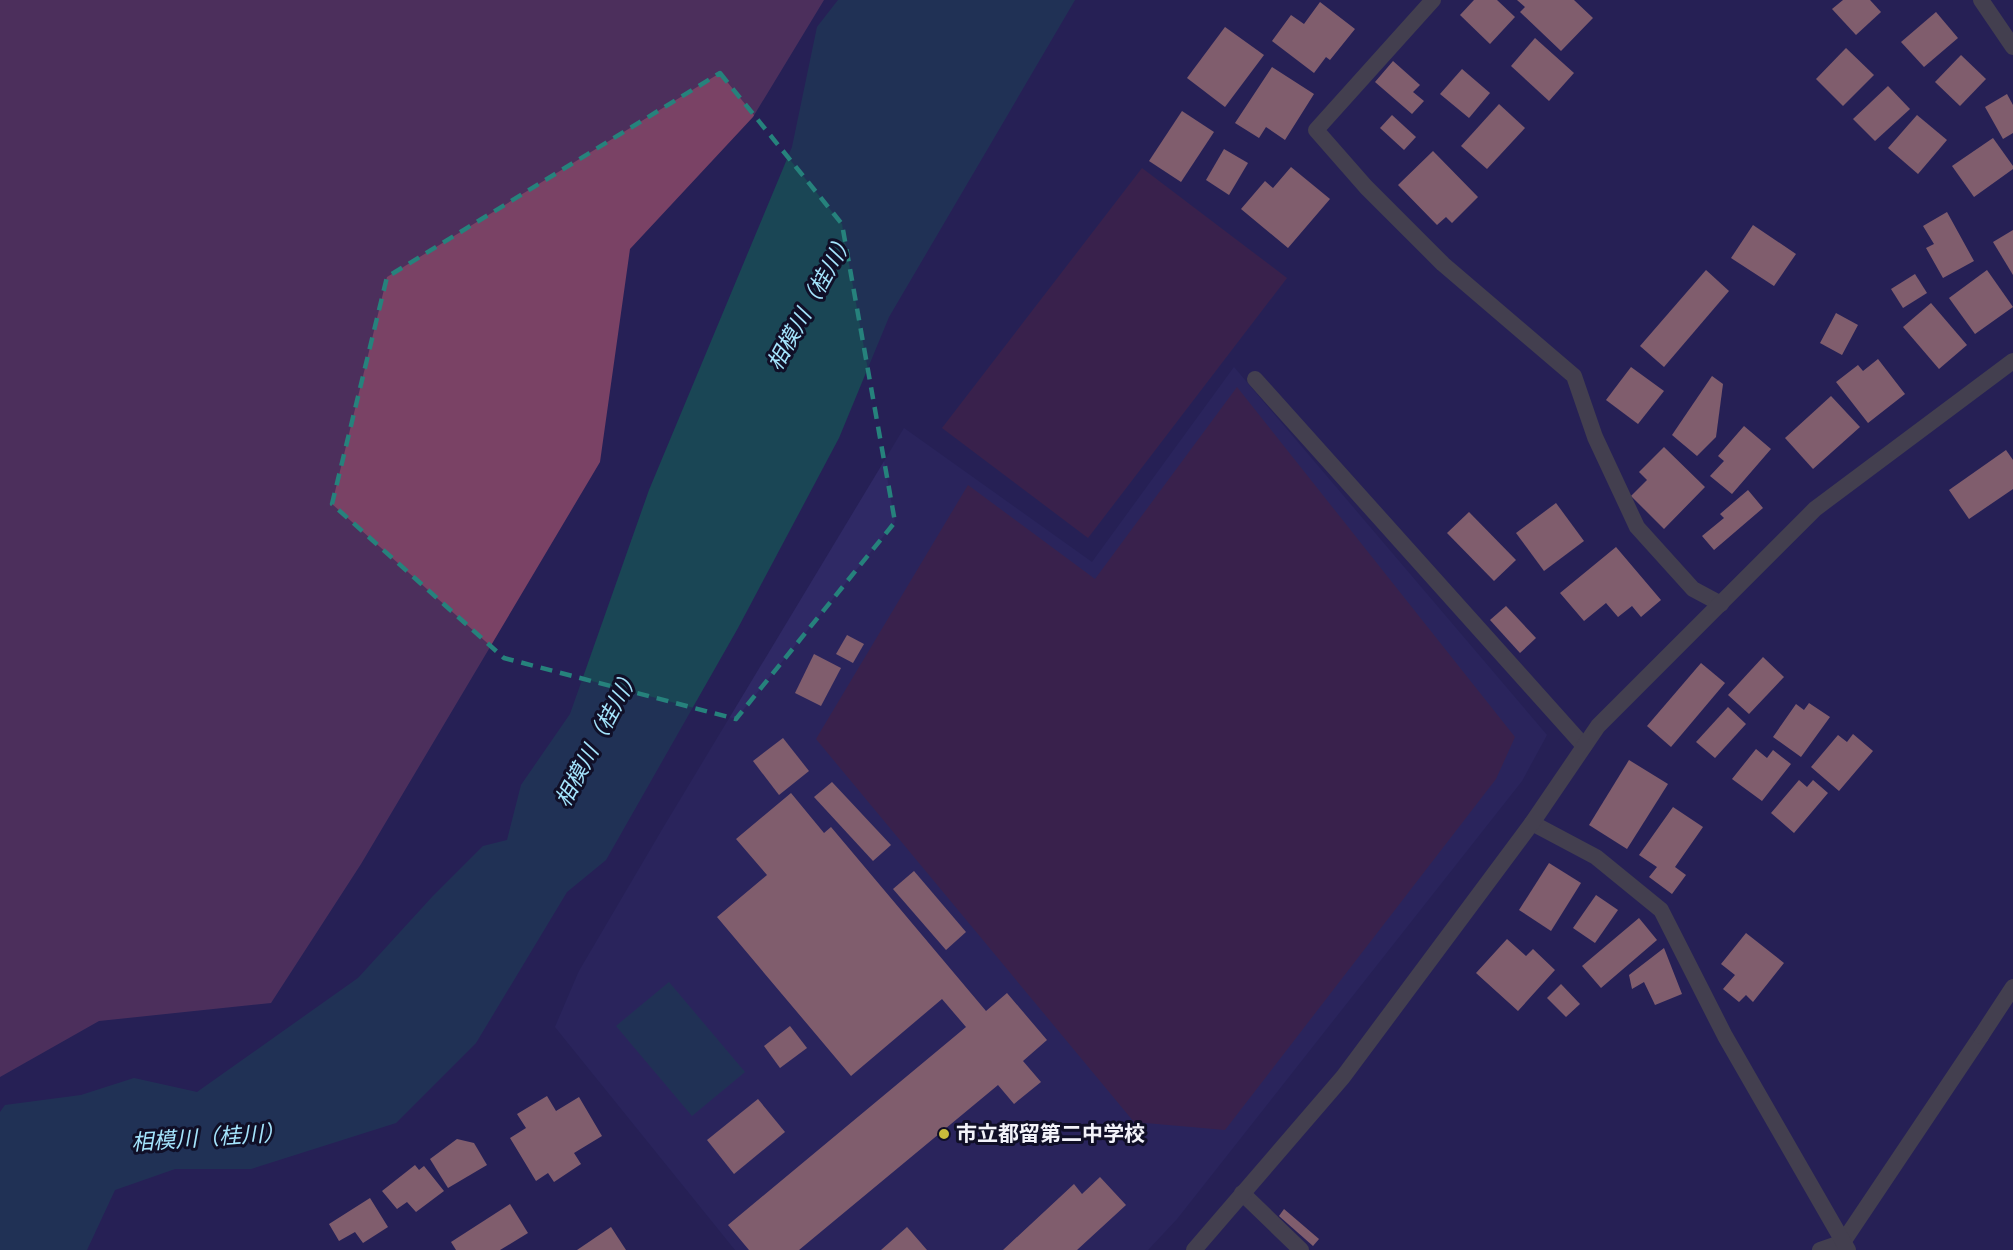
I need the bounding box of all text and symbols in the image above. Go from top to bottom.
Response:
water label: 相模川（桂川） [760,226,860,376]
water label: 相模川（桂川） [548,662,646,812]
water label: 相模川（桂川） [130,1117,286,1157]
place label: 市立都留第二中学校 [956,1119,1145,1148]
marker: 市立都留第二中学校 [937,1127,951,1141]

